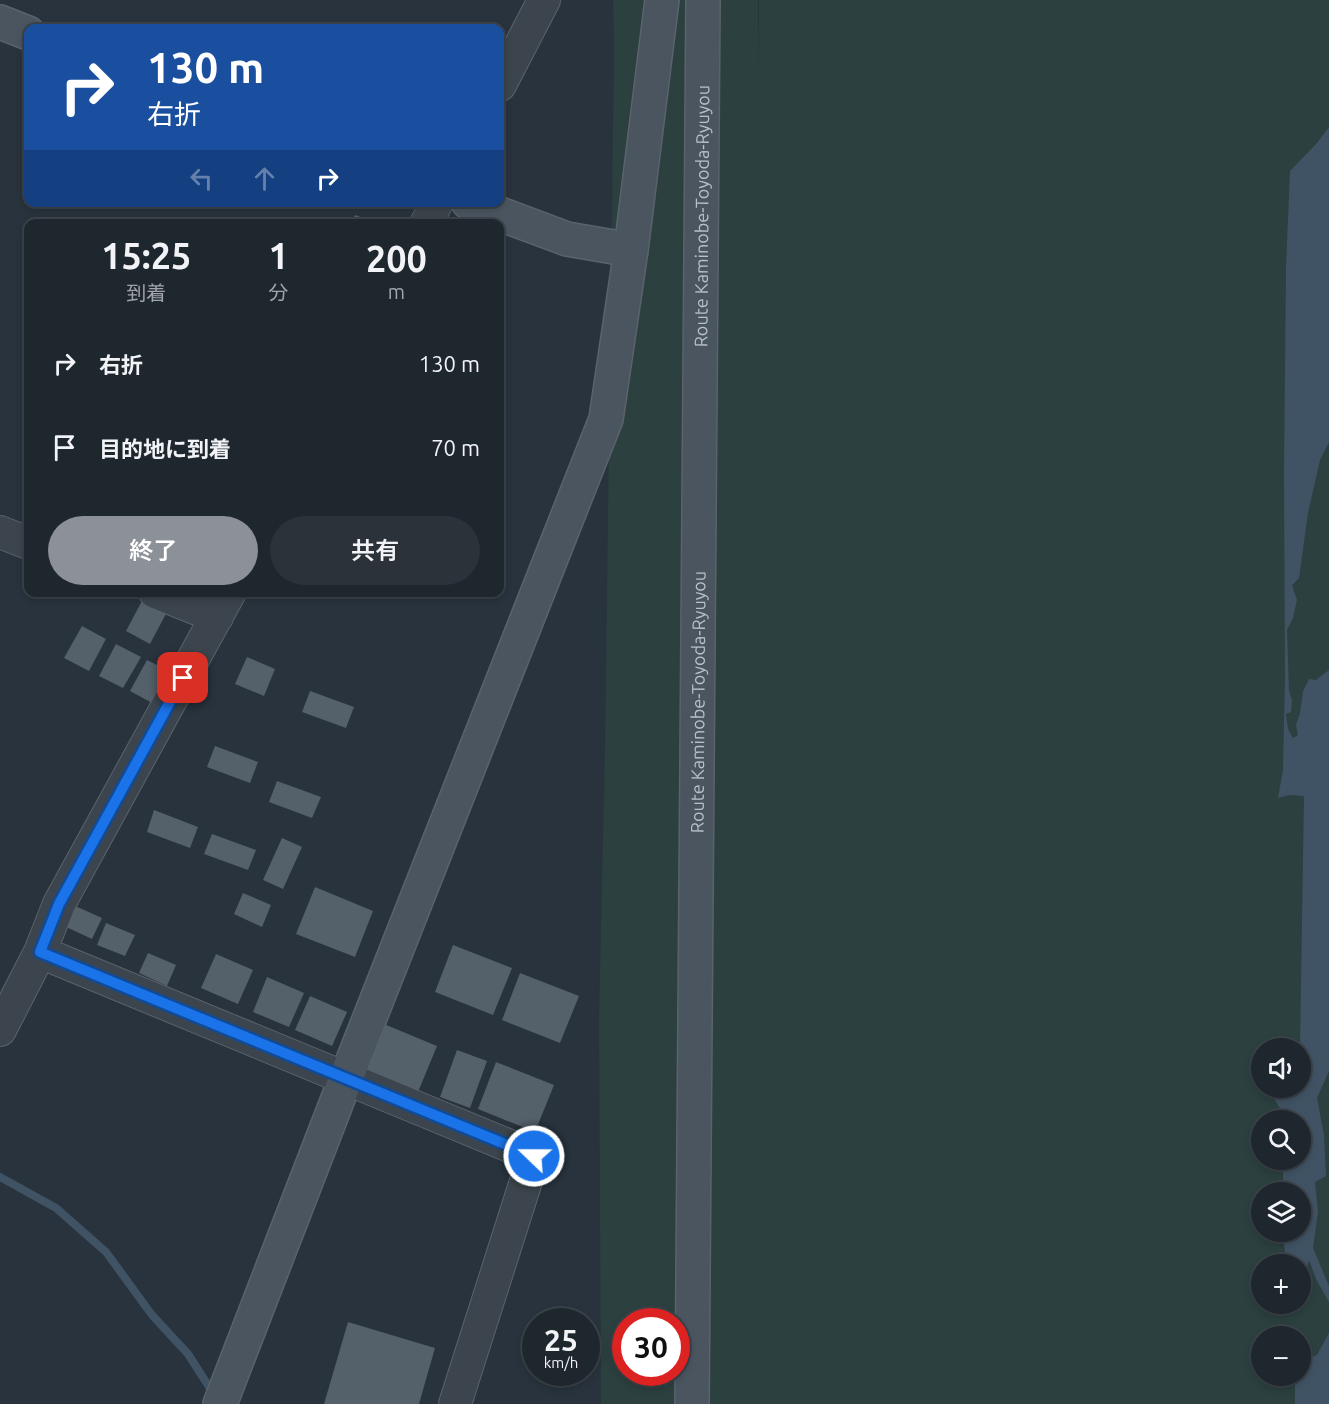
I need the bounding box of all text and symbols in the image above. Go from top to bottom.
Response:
text: 130 m [147,44,264,91]
icon: right [48,48,126,126]
street label: Route Kaminobe-Toyoda-Ryuyou [690,85,712,347]
text: 右折 [147,99,201,129]
icon: left [185,162,218,195]
icon: ahead [248,162,281,195]
icon: right [311,162,344,195]
text: 15:25 [101,235,191,276]
text: 1 [268,235,289,276]
text: 200 [366,238,427,279]
text: m [388,280,405,303]
text: 到着 [126,281,166,304]
text: 分 [269,281,289,304]
icon: right [48,347,81,380]
text: 130 m [419,351,480,376]
text: 右折 [99,352,143,377]
icon: arrive [48,431,81,464]
text: 70 m [431,435,480,460]
text: 目的地に到着 [99,436,231,461]
button: 終了 [48,516,258,585]
button: 共有 [270,516,480,585]
street label: Route Kaminobe-Toyoda-Ryuyou [686,571,709,833]
pin [157,652,208,703]
icon: arrive [166,661,199,694]
map controls [1251,1038,1311,1386]
button: sound [1251,1038,1311,1098]
button: search [1251,1110,1311,1170]
position arrow [502,1124,566,1188]
button: layers [1251,1182,1311,1242]
button: + [1251,1254,1311,1314]
speed limit sign: 30 [612,1308,690,1386]
text: 25 [544,1323,578,1357]
button: − [1251,1326,1311,1386]
text: km/h [544,1354,578,1371]

